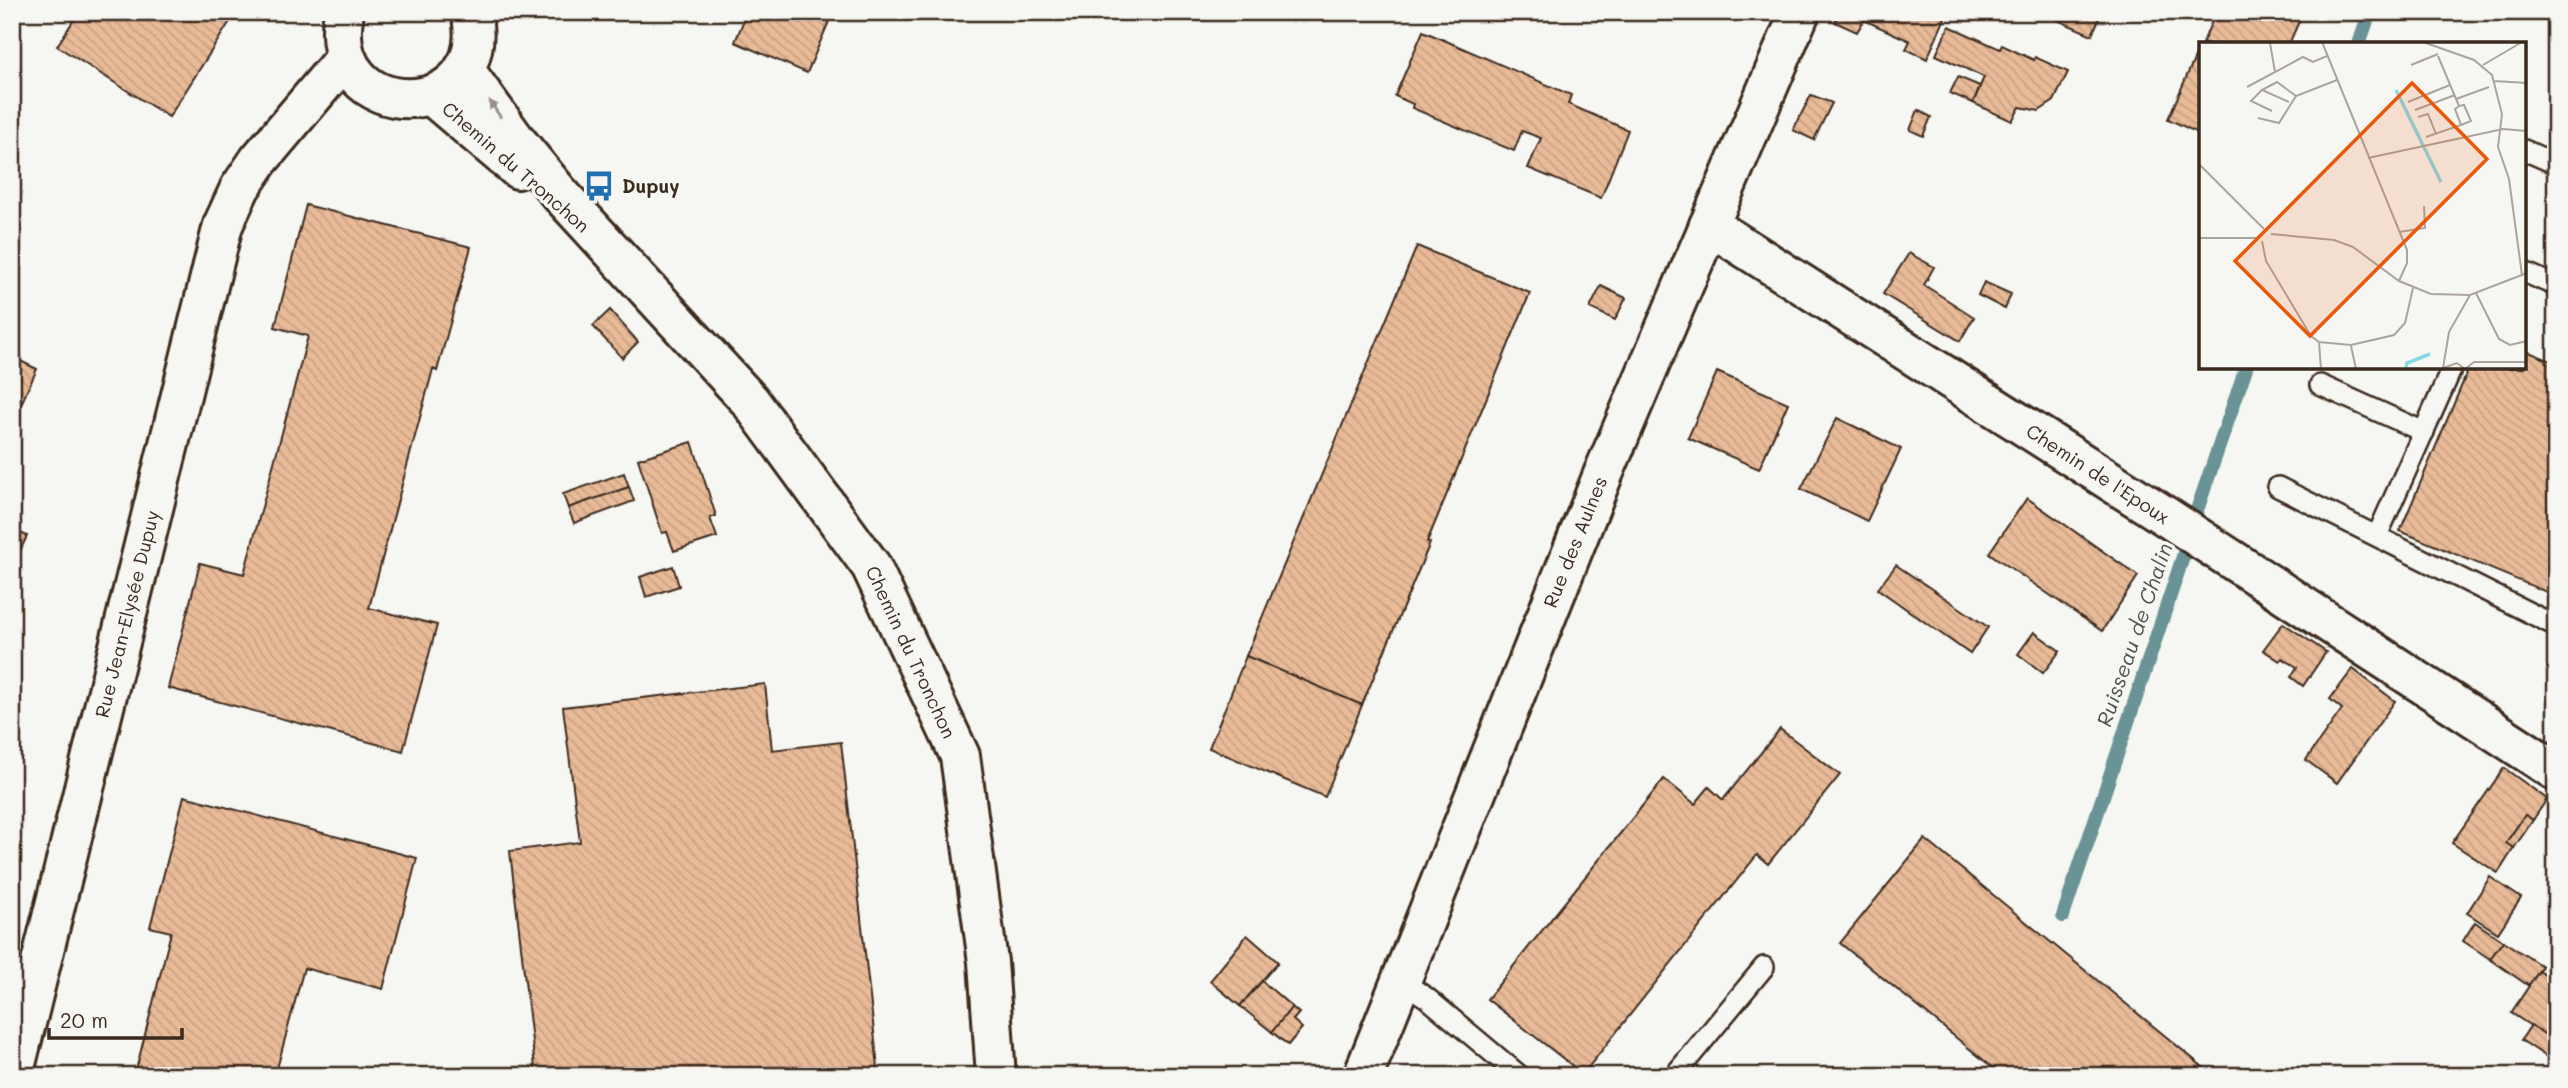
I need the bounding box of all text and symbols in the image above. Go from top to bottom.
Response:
inset map [2199,42,2526,369]
street label: Chemin du Tronchon [437,96,595,238]
one-way arrow [488,99,501,119]
bus stop icon: Dupuy [582,169,616,203]
place label: Dupuy [622,173,680,198]
street label: Chemin de l'Epoux [2022,418,2175,529]
street label: Rue des Aulnes [1537,473,1612,611]
street label: Rue Jean-Elysée Dupuy [89,508,164,720]
water label: Ruisseau de Chalin [2090,539,2178,730]
street label: Chemin du Tronchon [860,561,962,742]
scale bar [49,997,182,1041]
text: 20 m [60,1006,108,1033]

